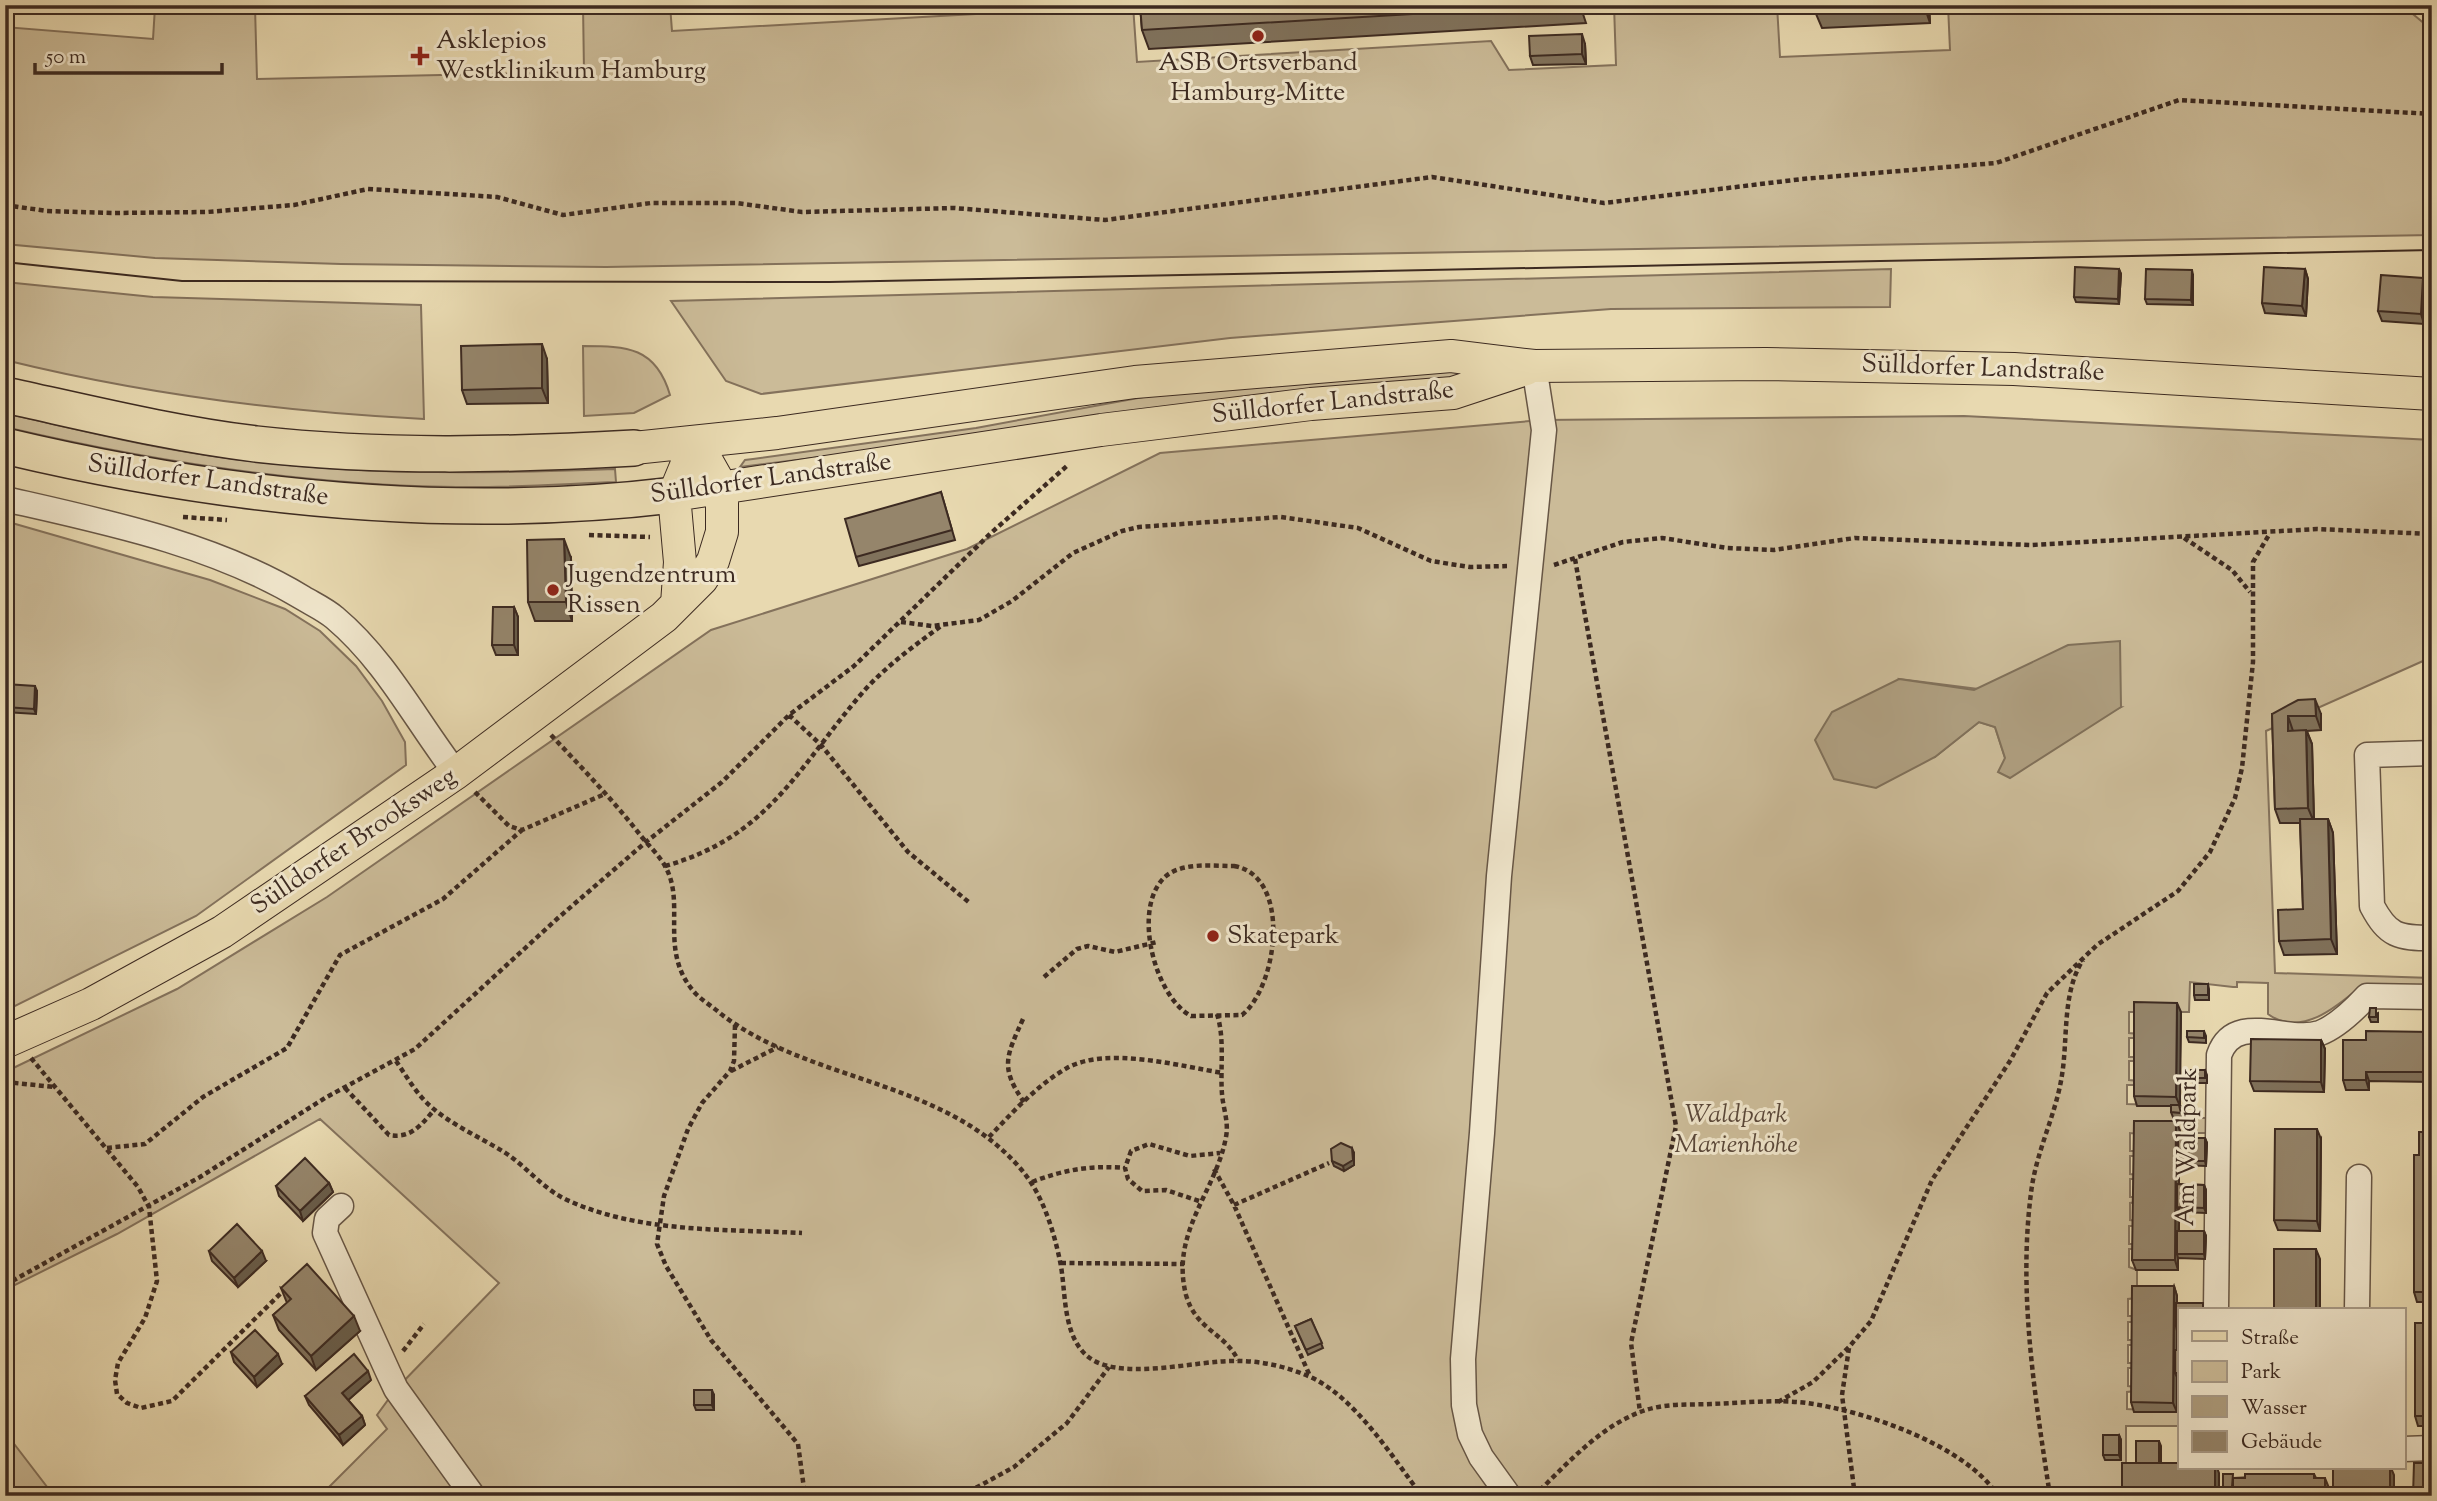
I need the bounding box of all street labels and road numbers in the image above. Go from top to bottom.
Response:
street label: Sülldorfer Landstraße [1861,346,2105,392]
street label: Sülldorfer Landstraße [1210,372,1456,434]
street label: Sülldorfer Landstraße [648,444,894,514]
street label: Sülldorfer Landstraße [85,446,331,516]
street label: Sülldorfer Brooksweg [244,759,464,925]
street label: Am Waldpark [2168,1067,2208,1227]

